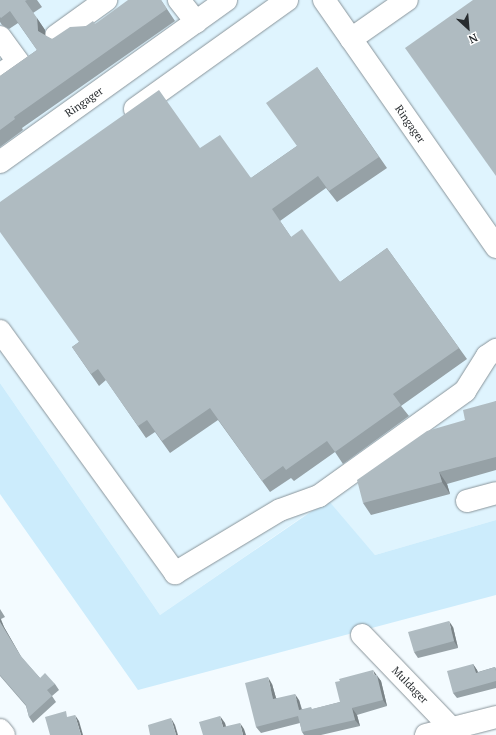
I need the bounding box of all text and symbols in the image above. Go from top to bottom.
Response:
north arrow [448,8,488,48]
text: N [466,31,480,47]
street label: Ringager [62,84,106,120]
street label: Ringager [392,102,428,146]
street label: Muldager [389,664,431,706]

